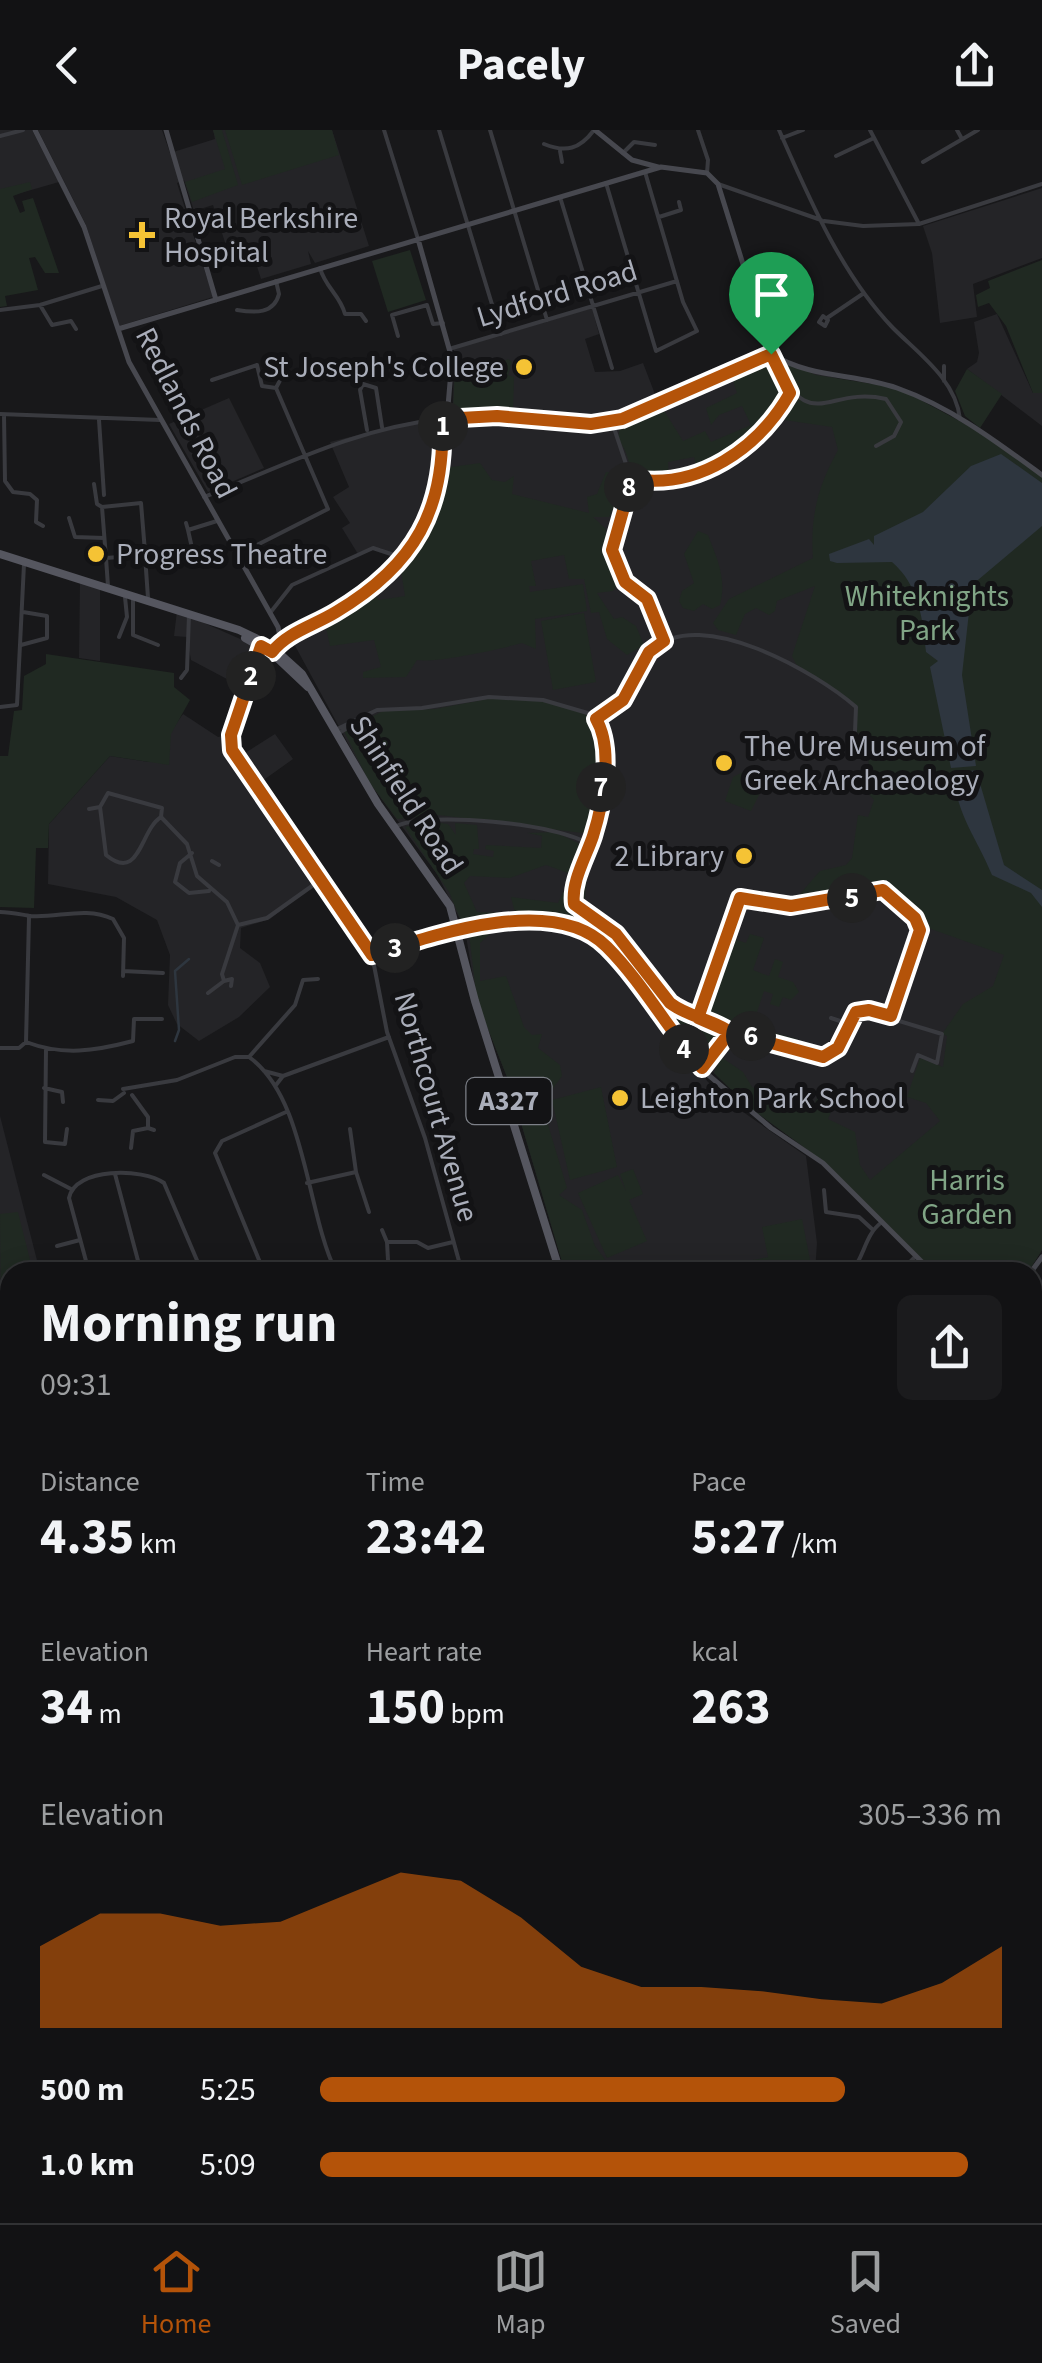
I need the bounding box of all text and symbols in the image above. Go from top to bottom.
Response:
text: Pacely [457,33,585,97]
icon: back [40,38,95,93]
icon: share [947,38,1002,93]
place label: Royal Berkshire Hospital [164,197,358,274]
marker: Royal Berkshire Hospital [129,222,155,248]
street label: Lydford Road [471,249,643,339]
pin [729,252,814,355]
icon: arrive [744,267,799,322]
street label: Redlands Road [124,320,248,506]
place label: St Joseph's College [263,346,504,389]
marker: St Joseph's College [513,356,535,378]
pin: 1 [418,401,468,451]
text: 1 [436,406,450,446]
pin: 8 [604,462,654,512]
text: 8 [622,467,636,507]
place label: Progress Theatre [116,533,327,576]
marker: Progress Theatre [85,543,107,565]
park label: Whiteknights Park [845,575,1009,652]
pin: 2 [226,651,276,701]
text: 2 [244,656,258,696]
street label: Shinfield Road [338,707,474,883]
place label: The Ure Museum of Greek Archaeology [744,725,987,802]
marker: The Ure Museum of Greek Archaeology [713,752,735,774]
pin: 7 [576,762,626,812]
text: 7 [594,767,608,807]
place label: 2 Library [615,835,724,878]
marker: 2 Library [733,845,755,867]
pin: 5 [827,873,877,923]
text: 5 [845,878,859,918]
pin: 3 [370,923,420,973]
text: 3 [388,928,402,968]
street label: Northcourt Avenue [383,987,489,1227]
pin: 6 [726,1011,776,1061]
text: 6 [744,1016,758,1056]
pin: 4 [659,1024,709,1074]
text: 4 [677,1029,691,1069]
place label: Leighton Park School [640,1077,905,1120]
road number: A327 [466,1078,552,1124]
marker: Leighton Park School [609,1087,631,1109]
park label: Harris Garden [921,1159,1013,1236]
text: Morning run [40,1285,337,1363]
button: share [897,1295,1002,1400]
text: 09:31 [40,1362,112,1408]
text: Distance [40,1462,140,1502]
text: Time [366,1462,425,1502]
text: Pace [691,1462,746,1502]
text: 4.35 [40,1502,134,1573]
text: 23:42 [366,1502,486,1573]
text: 5:27 [691,1502,786,1573]
text: km [134,1524,177,1564]
text: /km [786,1524,838,1564]
text: Elevation [40,1632,149,1672]
text: Heart rate [366,1632,482,1672]
text: kcal [691,1632,738,1672]
text: 34 [40,1672,93,1743]
text: 150 [366,1672,445,1743]
text: 263 [691,1672,771,1743]
text: m [93,1694,122,1734]
text: bpm [445,1694,505,1734]
text: Elevation [40,1792,165,1838]
text: 305–336 m [858,1792,1002,1838]
text: 500 m [40,2067,125,2113]
text: 5:25 [200,2067,256,2113]
text: 1.0 km [40,2142,135,2188]
text: 5:09 [200,2142,256,2188]
tab: Home [141,2244,211,2344]
tab: Map [493,2244,548,2344]
tab: Saved [830,2244,901,2344]

